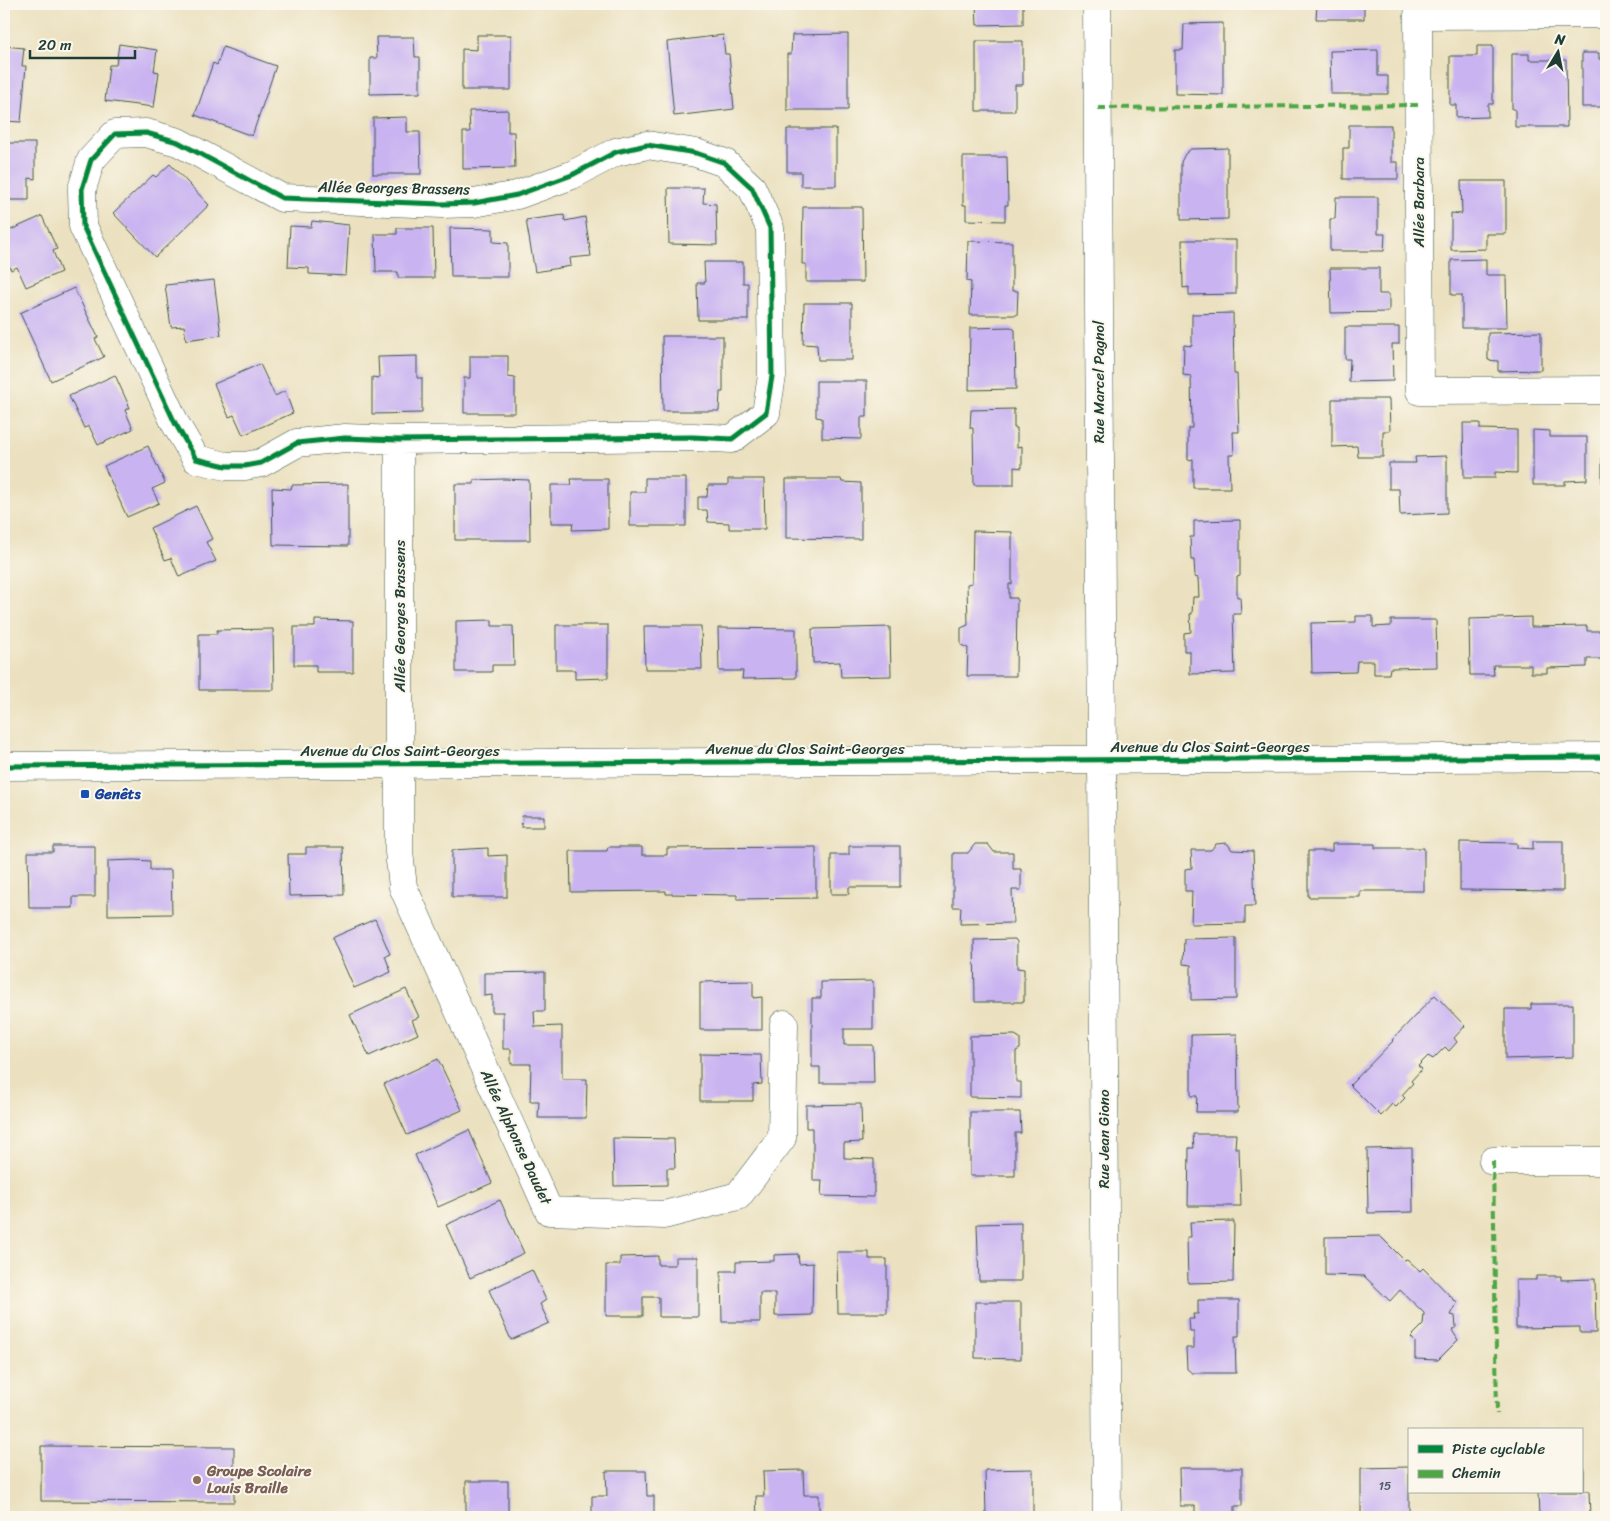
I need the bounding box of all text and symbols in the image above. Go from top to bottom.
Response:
text: N [1552,26,1567,53]
scale bar [30,28,135,60]
north arrow [1532,28,1582,78]
text: 20 m [38,32,72,58]
street label: Allée Barbara [1406,156,1432,248]
street label: Allée Georges Brassens [317,174,470,202]
street label: Rue Marcel Pagnol [1086,320,1112,443]
street label: Allée Georges Brassens [387,540,413,693]
street label: Avenue du Clos Saint-Georges [1109,734,1310,760]
street label: Avenue du Clos Saint-Georges [704,736,905,762]
street label: Avenue du Clos Saint-Georges [299,738,500,764]
place label: Genêts [94,781,141,807]
marker: Genêts [79,788,91,800]
street label: Allée Alphonse Daudet [473,1064,559,1210]
street label: Rue Jean Giono [1091,1089,1117,1189]
legend [1408,1428,1582,1494]
text: Piste cyclable [1452,1436,1545,1462]
place label: Groupe Scolaire Louis Braille [206,1458,312,1501]
text: Chemin [1452,1460,1501,1486]
marker: Groupe Scolaire Louis Braille [191,1474,203,1486]
house number: 15 [1379,1475,1391,1497]

